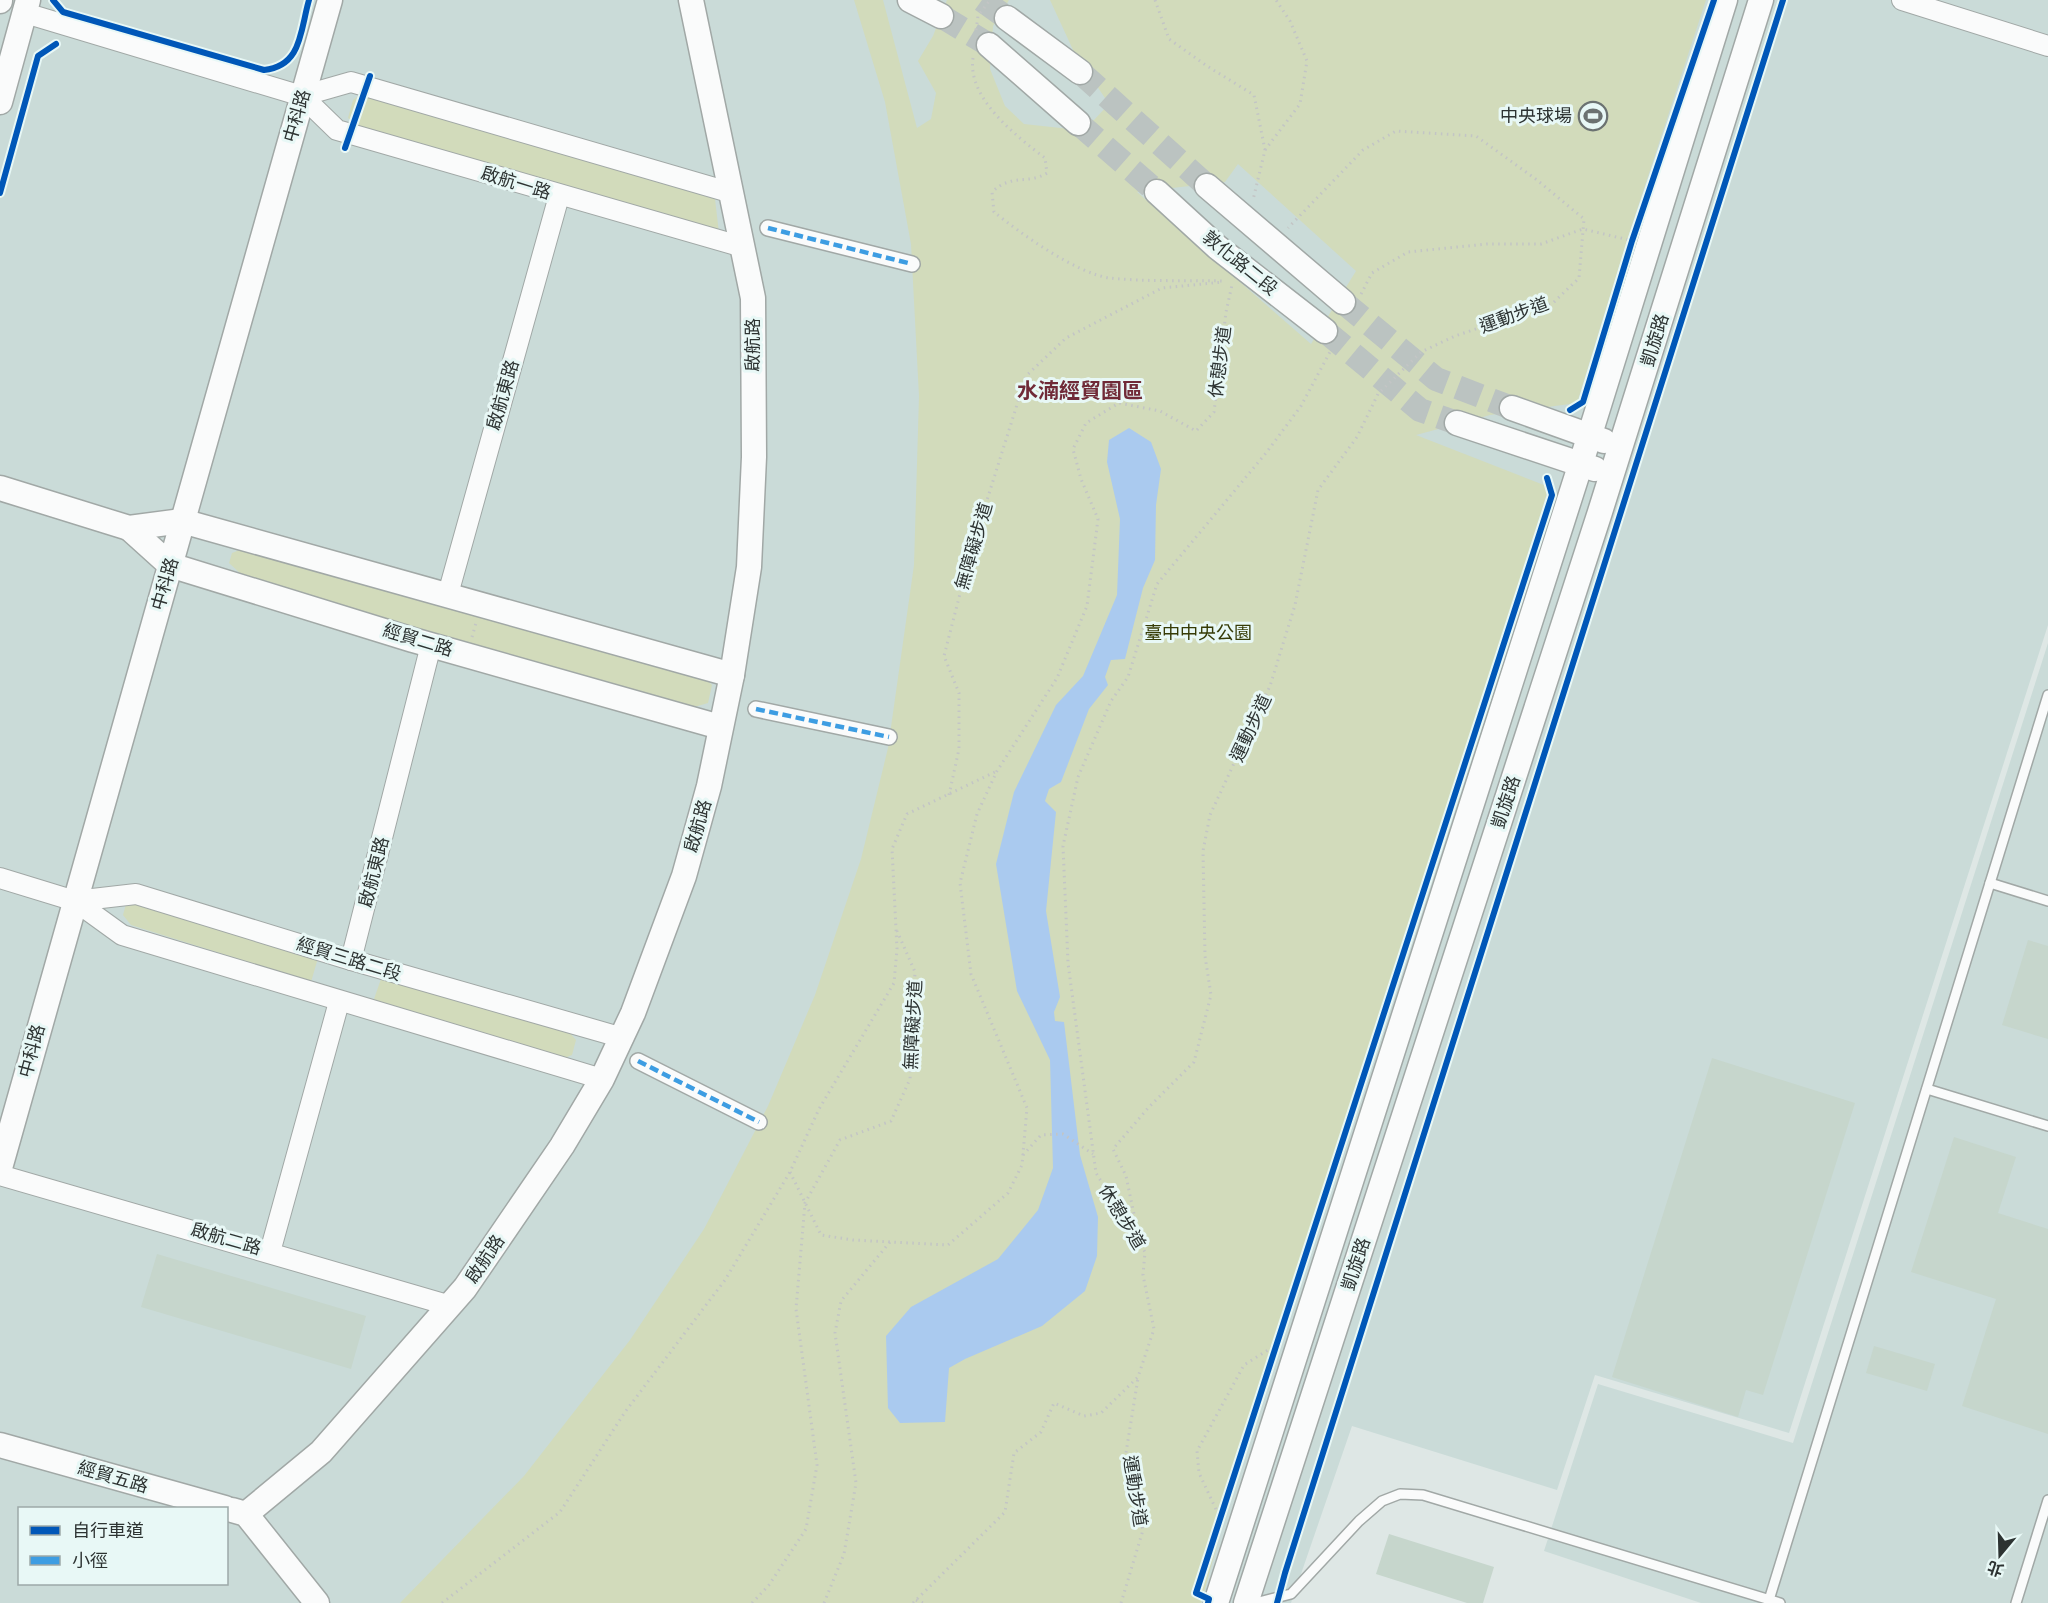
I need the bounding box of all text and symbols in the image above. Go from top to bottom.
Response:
street label: 中科路 [278,87,314,145]
sports icon: 中央球場 [1577,100,1609,132]
place label: 中央球場 [1500,104,1572,126]
street label: 啟航一路 [479,161,554,203]
street label: 敦化路二段 [1199,225,1283,299]
street label: 運動步道 [1476,291,1551,337]
street label: 凱旋路 [1636,311,1672,369]
street label: 啟航路 [741,318,763,372]
street label: 休憩步道 [1204,325,1234,399]
street label: 啟航東路 [482,357,523,432]
district label: 水湳經貿園區 [1017,377,1143,403]
street label: 無障礙步道 [950,499,996,592]
street label: 中科路 [146,555,182,613]
street label: 經貿二路 [381,618,456,660]
park label: 臺中中央公園 [1144,621,1252,643]
street label: 運動步道 [1225,690,1275,765]
street label: 凱旋路 [1486,773,1524,831]
street label: 啟航路 [679,797,715,855]
street label: 啟航東路 [354,834,392,909]
street label: 經貿三路二段 [294,932,404,984]
street label: 無障礙步道 [899,979,925,1070]
street label: 中科路 [13,1022,49,1080]
street label: 休憩步道 [1095,1180,1151,1253]
street label: 啟航二路 [189,1218,264,1259]
street label: 啟航路 [460,1230,508,1287]
street label: 凱旋路 [1336,1235,1374,1293]
street label: 運動步道 [1119,1454,1152,1528]
street label: 經貿五路 [76,1456,151,1497]
legend [18,1507,228,1585]
text: 自行車道 [72,1519,144,1541]
north arrow [1970,1525,2030,1585]
text: 小徑 [72,1549,108,1571]
text: 北 [1984,1557,2006,1581]

